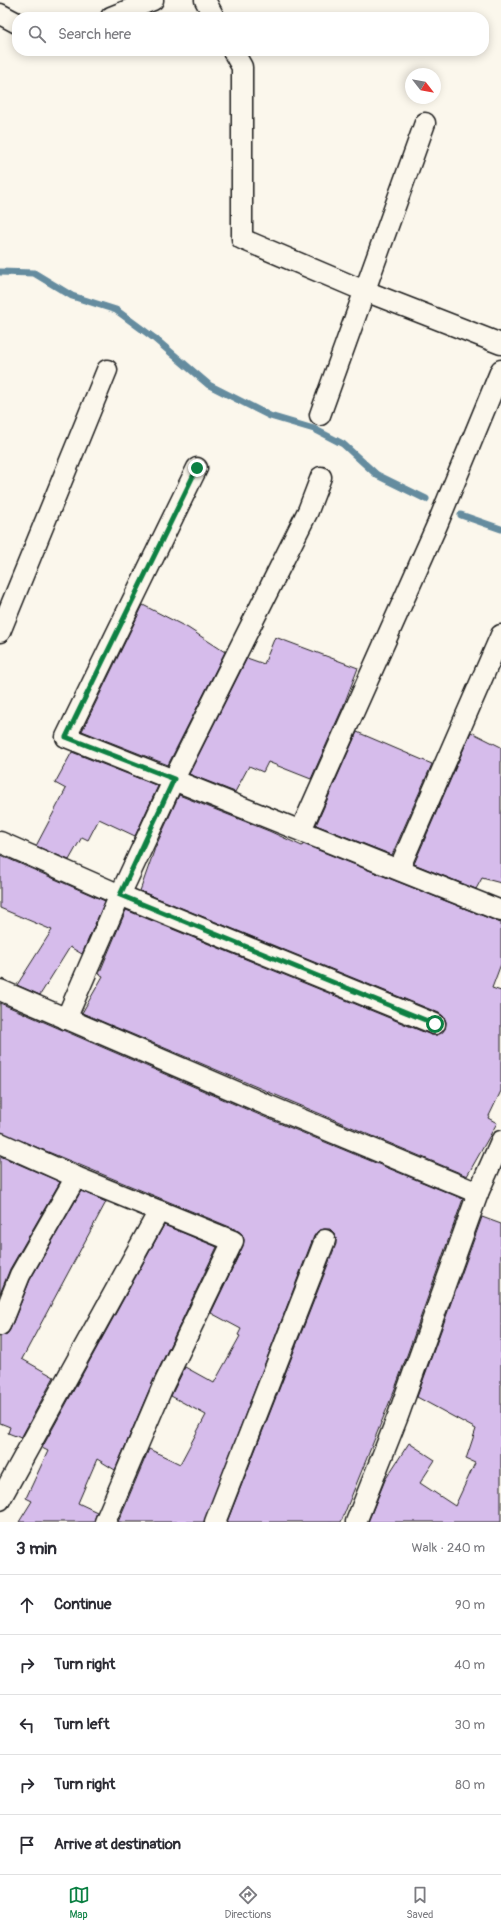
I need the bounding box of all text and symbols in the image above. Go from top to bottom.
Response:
search box [12,12,489,56]
icon: search [26,23,48,45]
text: Search here [58,25,131,44]
north arrow [405,68,441,104]
route end [188,459,206,477]
route start [426,1015,444,1033]
text: 3 min [16,1538,57,1559]
text: Walk · 240 m [411,1540,485,1556]
icon: ahead [16,1594,38,1616]
text: Continue [54,1595,112,1614]
text: 90 m [455,1597,485,1613]
icon: right [16,1654,38,1676]
text: Turn right [54,1655,115,1674]
text: 40 m [454,1657,485,1673]
icon: left [16,1714,38,1736]
text: Turn left [54,1715,110,1734]
text: 30 m [455,1717,485,1733]
icon: right [16,1774,38,1796]
text: Turn right [54,1775,115,1794]
text: 80 m [455,1777,485,1793]
icon: arrive [16,1834,38,1856]
text: Arrive at destination [54,1835,181,1854]
tab: Map [68,1884,90,1921]
tab: Directions [225,1884,271,1921]
tab: Saved [406,1884,433,1921]

